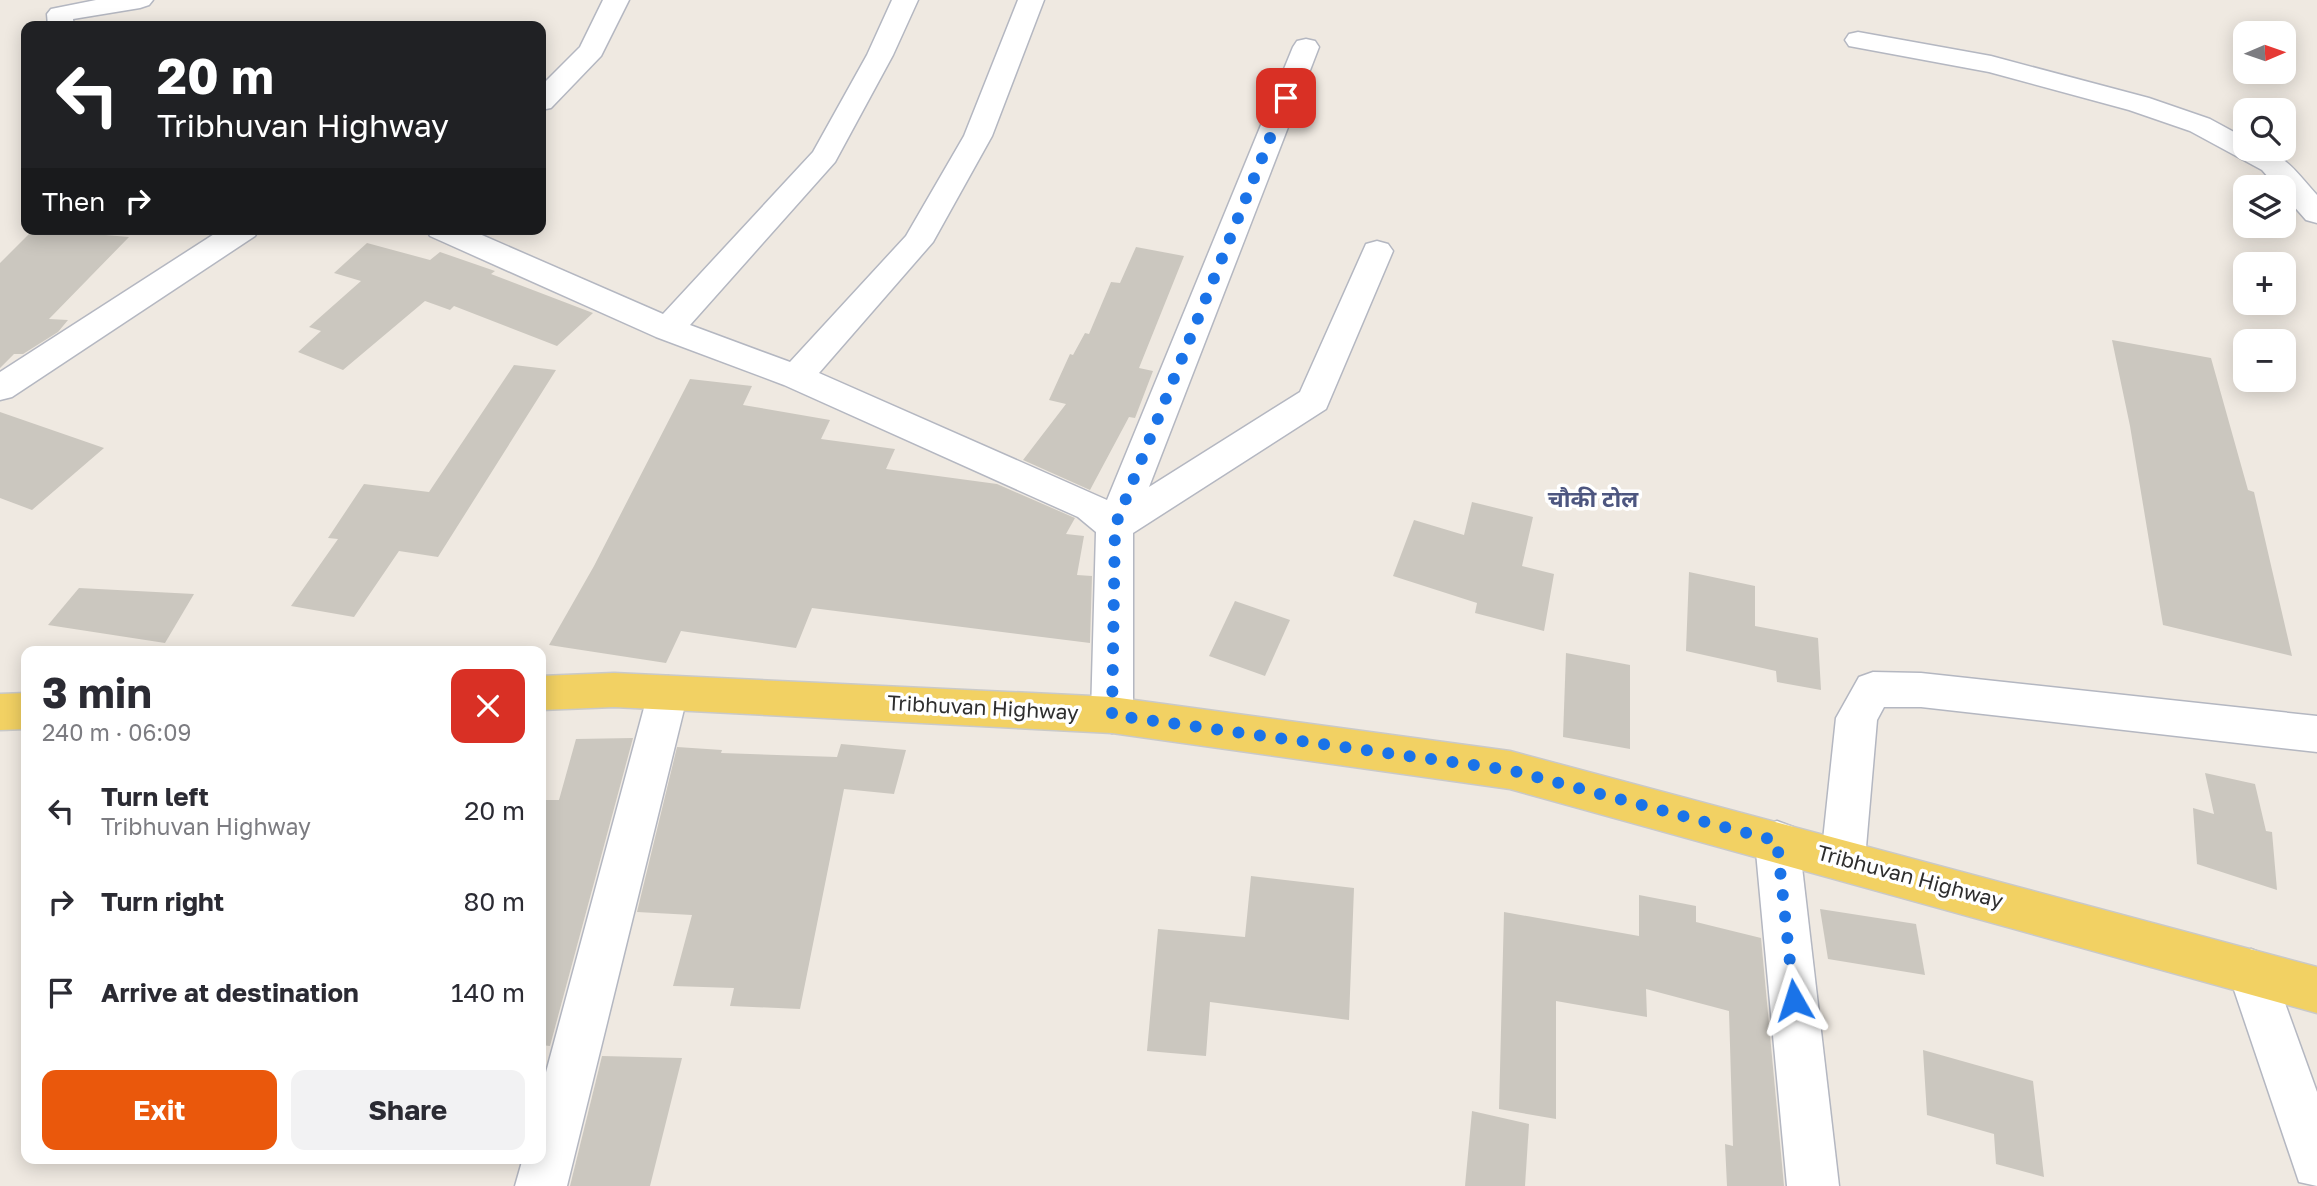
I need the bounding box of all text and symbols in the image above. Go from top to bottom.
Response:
north arrow [2233,21,2296,84]
map controls [2233,21,2296,392]
text: 20 m [157,46,274,105]
icon: left [42,49,133,140]
pin [1256,68,1316,128]
icon: arrive [1267,79,1305,117]
button: search [2233,98,2296,161]
text: Tribhuvan Highway [157,106,449,144]
button: layers [2233,175,2296,238]
icon: right [119,182,157,220]
text: Then [42,186,105,217]
button: + [2233,252,2296,315]
button: − [2233,329,2296,392]
district label: चौकी टोल [1548,484,1639,512]
text: 3 min [42,667,152,717]
button: close [451,669,525,743]
street label: Tribhuvan Highway [887,689,1080,725]
text: 240 m · 06:09 [42,718,191,746]
text: Turn left [101,781,209,812]
icon: left [42,792,80,830]
text: 20 m [464,795,525,826]
text: Tribhuvan Highway [101,812,311,840]
street label: Tribhuvan Highway [1814,839,2006,913]
icon: right [42,883,80,921]
text: Turn right [101,886,224,917]
text: 80 m [464,886,525,917]
position arrow [1757,963,1831,1037]
icon: arrive [42,974,80,1012]
text: Arrive at destination [101,977,359,1008]
text: 140 m [451,977,525,1008]
button: Exit [42,1070,277,1150]
button: Share [291,1070,525,1150]

